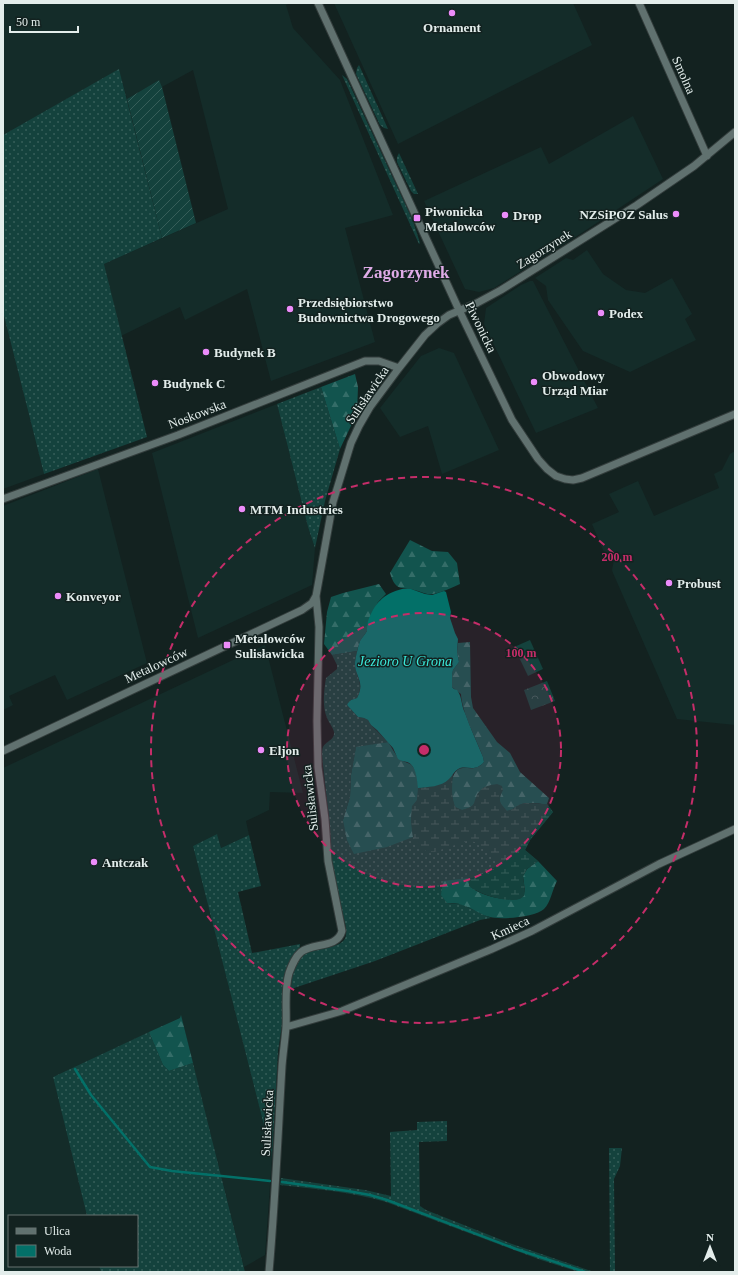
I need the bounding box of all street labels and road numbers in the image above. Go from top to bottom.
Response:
street label: Smolna [669,54,699,96]
street label: Zagorzynek [514,226,575,272]
street label: Piwonicka [462,299,500,355]
street label: Sulisławicka [342,363,392,427]
street label: Noskowska [166,396,228,432]
street label: Metalowców [122,644,190,686]
street label: Sulisławicka [299,764,321,832]
street label: Kmieca [489,913,532,943]
street label: Sulisławicka [258,1089,276,1157]

